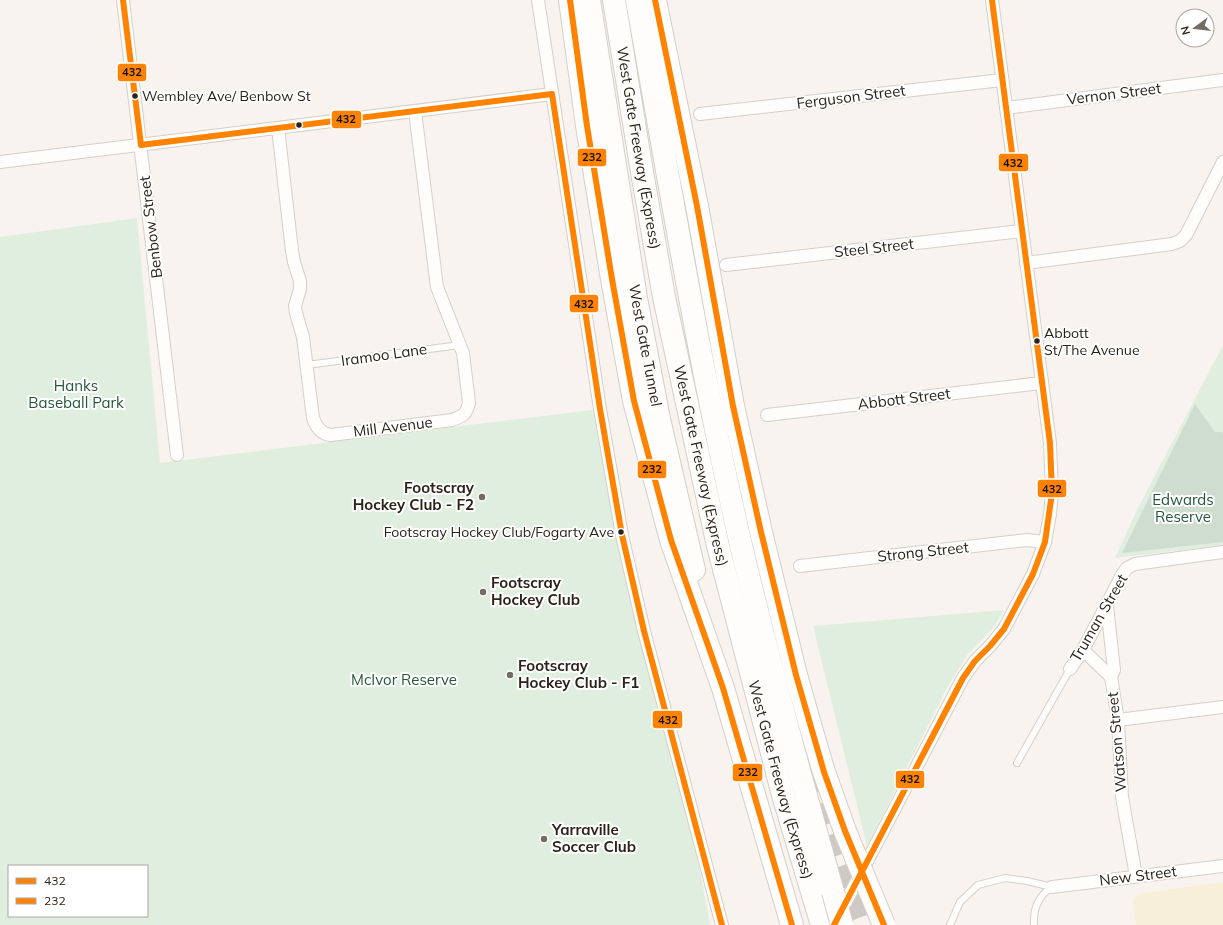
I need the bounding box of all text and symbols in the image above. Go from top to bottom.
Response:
north arrow [1175,8,1215,48]
text: N [1178,25,1193,36]
street label: West Gate Freeway (Express) [613,45,665,251]
line badge: 432 [117,63,147,82]
text: 432 [122,65,142,79]
street label: Vernon Street [1066,78,1162,109]
street label: Ferguson Street [795,80,906,113]
place label: Wembley Ave/ Benbow St [142,87,311,105]
marker: Wembley Ave/ Benbow St [130,91,140,101]
line badge: 432 [331,110,362,129]
text: 432 [336,112,356,126]
unlabelled marker [294,120,304,130]
line badge: 232 [577,148,607,167]
text: 232 [582,150,602,164]
line badge: 432 [998,153,1029,172]
text: 432 [1003,156,1023,170]
street label: Benbow Street [135,175,166,279]
street label: Steel Street [833,234,915,261]
street label: West Gate Tunnel [625,283,666,408]
line badge: 432 [569,294,599,313]
text: 432 [574,297,594,311]
place label: Abbott St/The Avenue [1044,324,1140,359]
marker: Abbott St/The Avenue [1032,336,1042,346]
street label: Iramoo Lane [340,339,428,370]
street label: West Gate Freeway (Express) [670,363,733,568]
park label: Hanks Baseball Park [28,376,124,412]
street label: Abbott Street [857,383,951,414]
street label: Mill Avenue [352,412,434,441]
line badge: 232 [637,460,667,479]
text: 232 [642,462,662,476]
place label: Footscray Hockey Club - F2 [353,478,475,514]
line badge: 432 [1037,479,1067,498]
text: 432 [1042,482,1062,496]
park label: Edwards Reserve [1152,490,1214,526]
marker: Footscray Hockey Club - F2 [477,492,487,502]
place label: Footscray Hockey Club/Fogarty Ave [384,523,614,541]
marker: Footscray Hockey Club/Fogarty Ave [616,527,626,537]
street label: Strong Street [876,537,970,566]
street label: Truman Street [1066,570,1131,665]
place label: Footscray Hockey Club [491,573,580,609]
marker: Footscray Hockey Club [478,587,488,597]
place label: Footscray Hockey Club - F1 [518,656,639,692]
park label: McIvor Reserve [351,670,457,689]
marker: Footscray Hockey Club - F1 [505,670,515,680]
street label: West Gate Freeway (Express) [744,678,818,881]
street label: Watson Street [1103,691,1130,793]
line badge: 432 [652,710,683,729]
text: 432 [658,713,678,727]
line badge: 232 [732,763,763,782]
text: 232 [738,765,758,779]
line badge: 432 [895,770,925,789]
text: 432 [900,772,920,786]
place label: Yarraville Soccer Club [551,820,636,856]
marker: Yarraville Soccer Club [539,834,549,844]
street label: New Street [1098,861,1178,890]
legend [8,865,148,917]
text: 432 [44,873,66,888]
text: 232 [44,893,66,908]

